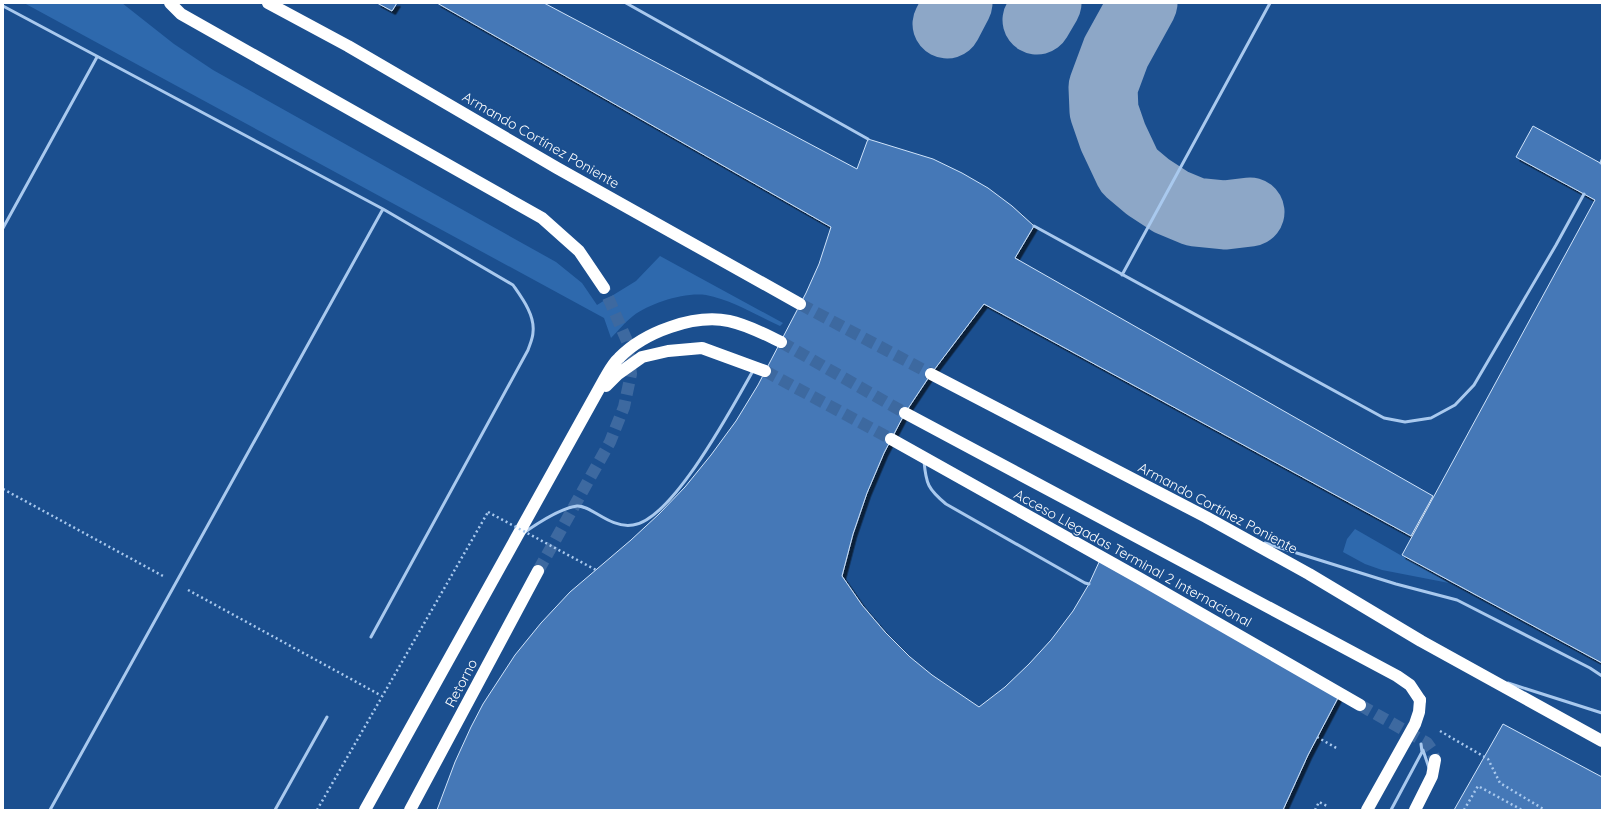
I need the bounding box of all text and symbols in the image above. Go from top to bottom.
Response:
street label: Armando Cortínez Poniente [459,88,623,192]
street label: Armando Cortínez Poniente [1135,458,1301,558]
street label: Acceso Llegadas Terminal 2 Internacional [1011,485,1255,631]
street label: Retorno [441,656,481,710]

